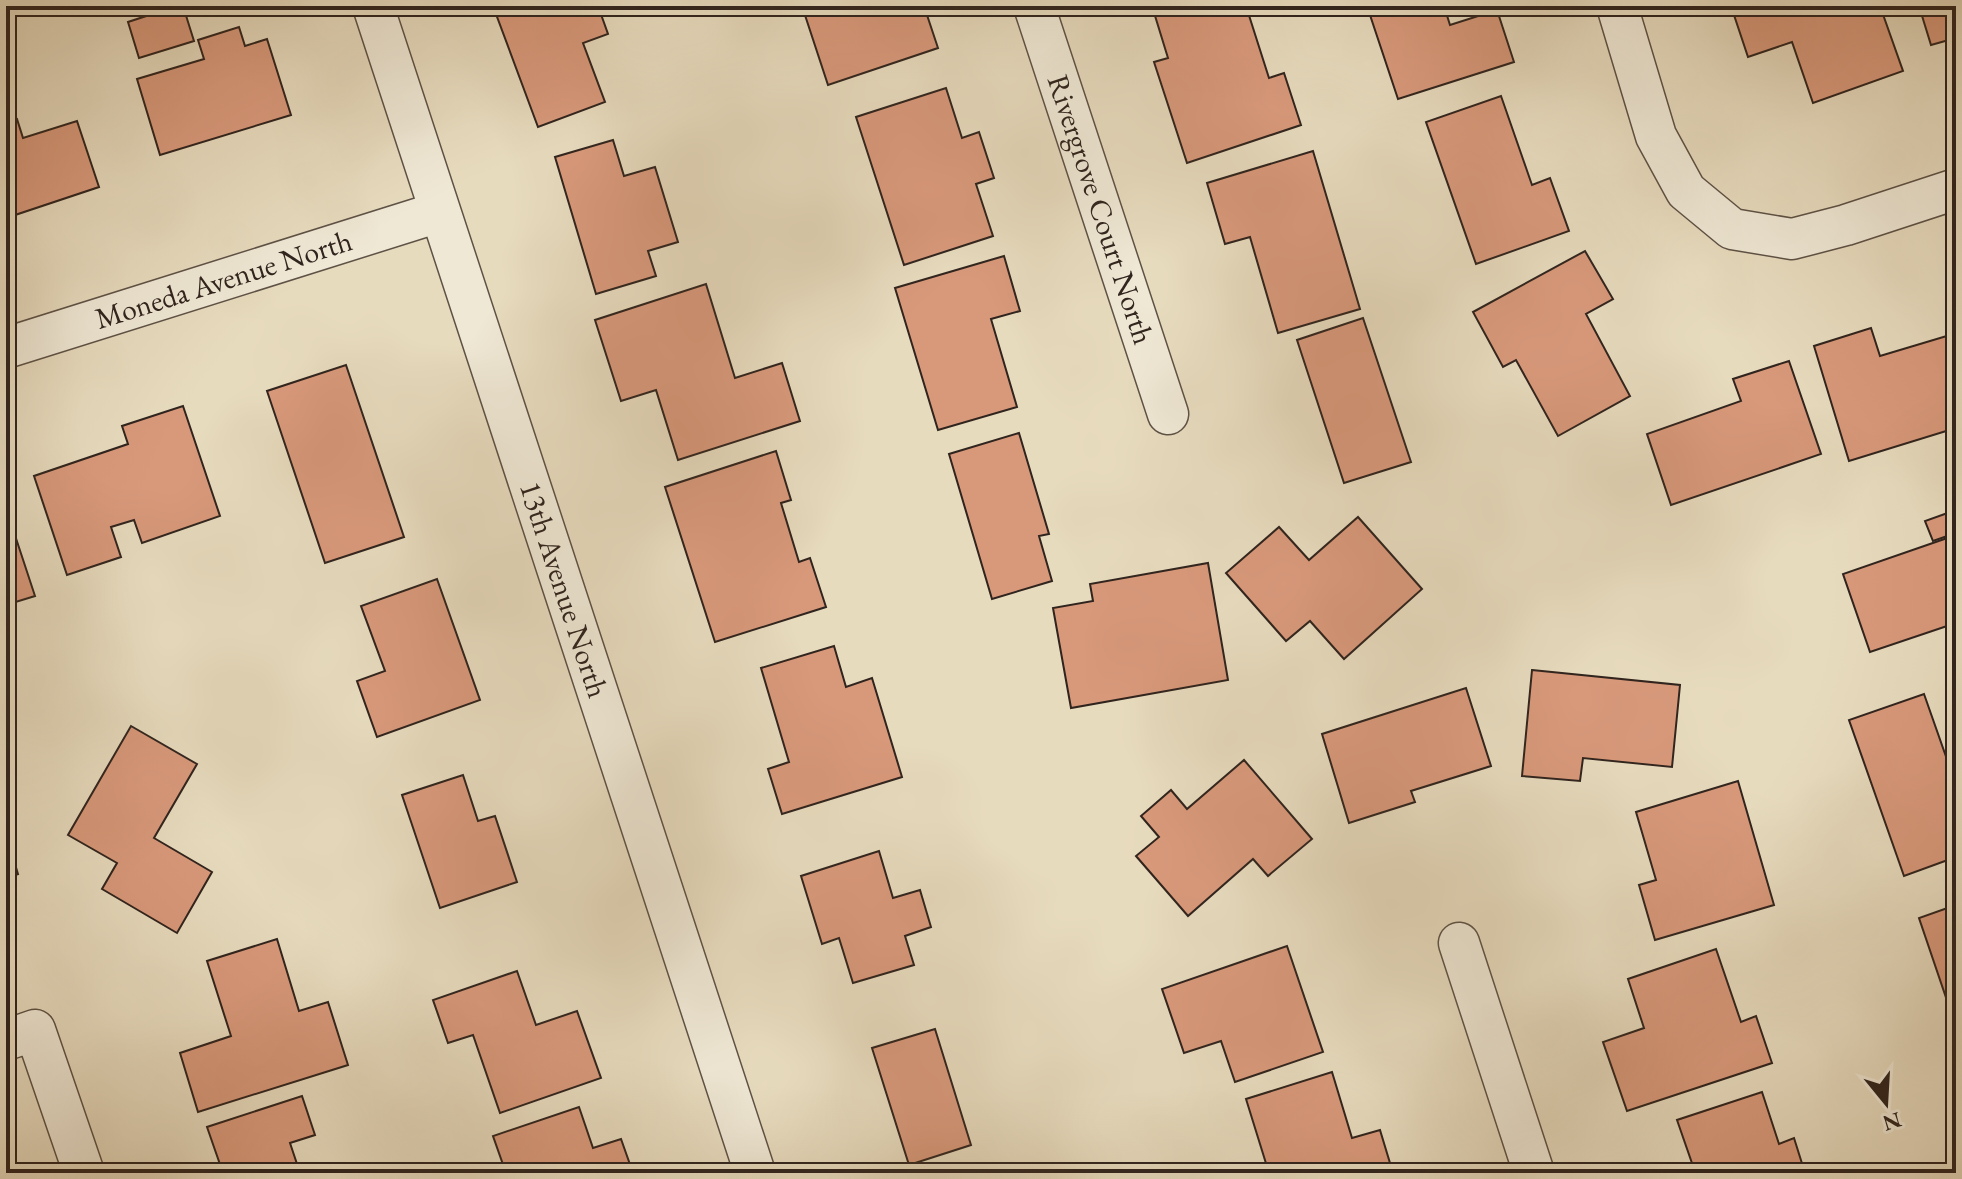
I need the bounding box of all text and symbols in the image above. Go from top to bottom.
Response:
street label: Rivergrove Court North [1039,69,1164,349]
street label: Moneda Avenue North [90,221,357,338]
street label: 13th Avenue North [511,476,618,703]
north arrow [1846,1063,1926,1143]
text: N [1879,1105,1905,1138]

